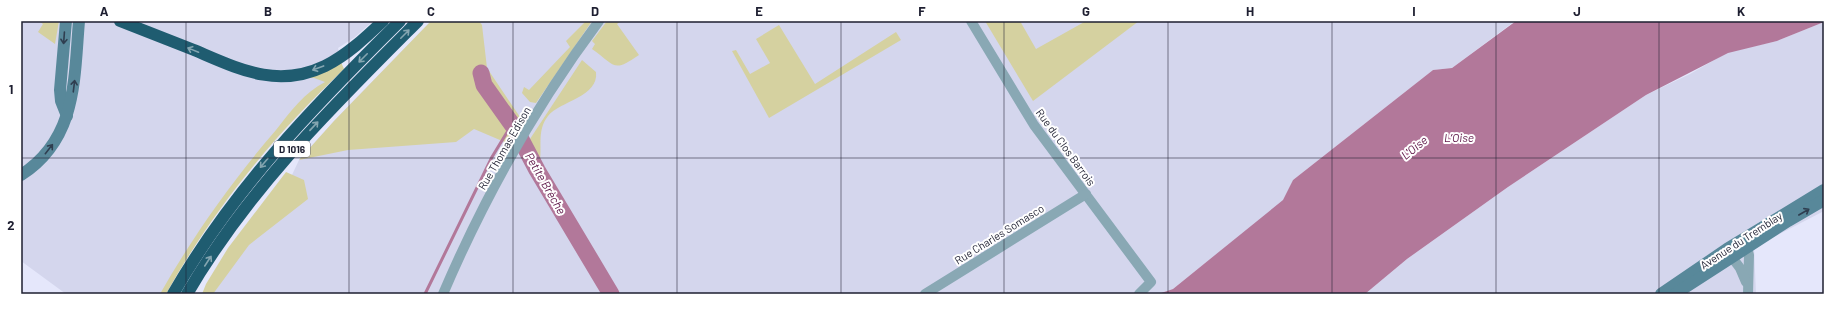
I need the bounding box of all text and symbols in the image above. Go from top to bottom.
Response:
text: A [100,3,109,19]
text: B [264,3,272,19]
text: C [427,3,435,19]
text: D [591,3,599,19]
text: E [755,3,763,19]
text: F [918,3,926,19]
text: G [1082,3,1090,19]
text: H [1246,3,1254,19]
text: I [1412,3,1416,19]
text: J [1573,3,1581,19]
text: K [1737,3,1745,19]
one-way arrow [400,29,410,39]
one-way arrow [61,31,68,44]
one-way arrow [188,46,200,54]
one-way arrow [358,53,368,63]
one-way arrow [312,65,324,73]
one-way arrow [70,80,77,93]
text: 1 [9,81,13,97]
street label: Rue Thomas Edison [475,104,533,192]
street label: Rue du Clos Barrois [1034,106,1098,188]
one-way arrow [309,121,318,131]
water label: L’Oise [1444,130,1474,144]
water label: L'Oise [1398,132,1430,162]
road number: D 1016 [274,141,310,157]
one-way arrow [44,144,53,155]
water label: Petite Brèche [523,150,569,216]
one-way arrow [260,158,269,168]
street label: Rue Charles Somasco [952,201,1046,267]
one-way arrow [1798,207,1810,215]
street label: Avenue du Tremblay [1698,209,1784,271]
text: 2 [7,217,15,233]
one-way arrow [204,255,212,267]

